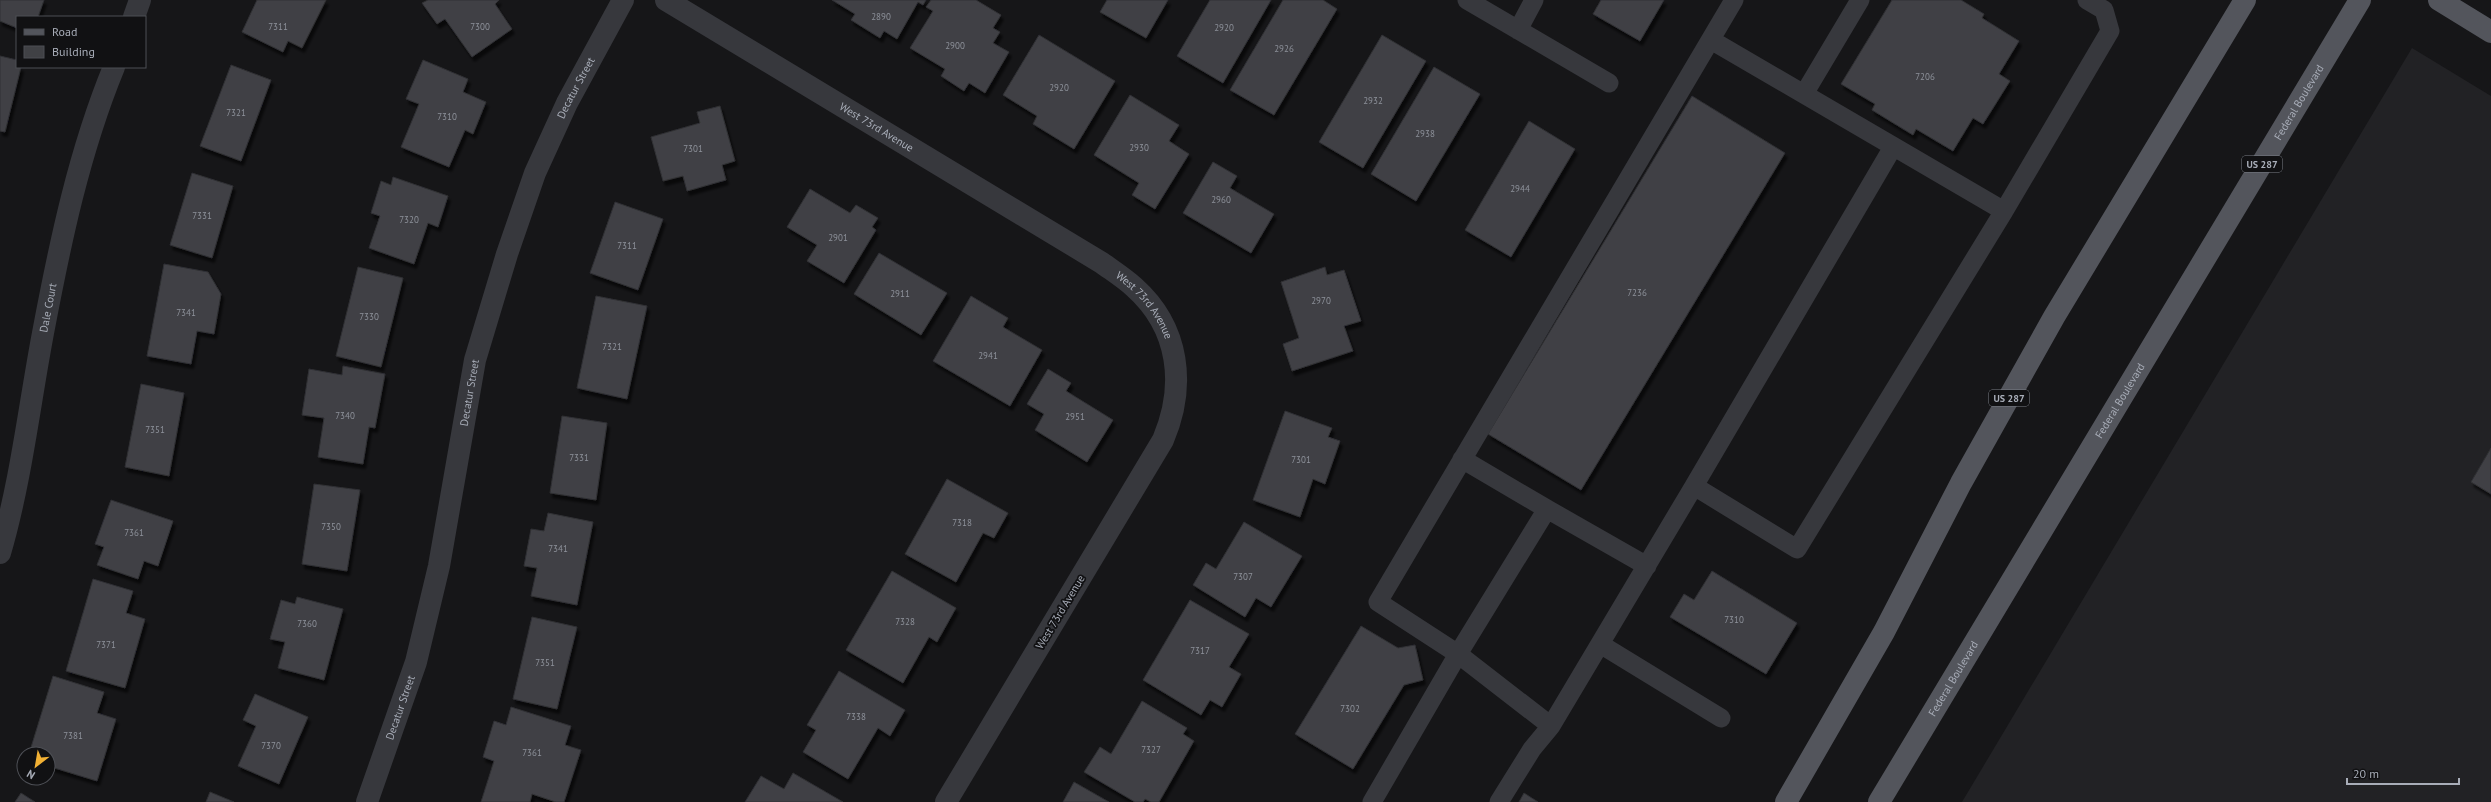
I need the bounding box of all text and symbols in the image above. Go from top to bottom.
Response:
house number: 2890 [871,11,891,22]
legend [16,16,146,68]
house number: 7311 [268,21,288,32]
house number: 7300 [470,21,490,32]
house number: 2920 [1214,22,1234,33]
text: Road [52,24,77,39]
house number: 2900 [945,40,965,51]
house number: 2926 [1274,43,1294,54]
text: Building [52,44,95,59]
street label: Decatur Street [554,54,598,121]
street label: Federal Boulevard [2271,62,2327,142]
house number: 7206 [1915,71,1935,82]
house number: 2920 [1049,82,1069,93]
house number: 2932 [1363,95,1383,106]
street label: West 73rd Avenue [837,99,917,155]
house number: 7321 [226,107,246,118]
house number: 7310 [437,111,457,122]
house number: 2938 [1415,128,1435,139]
house number: 2930 [1129,142,1149,153]
house number: 7301 [683,143,703,154]
road number: US 287 [2242,156,2282,172]
house number: 2944 [1510,183,1530,194]
house number: 2960 [1211,194,1231,205]
house number: 7331 [192,210,212,221]
house number: 7320 [399,214,419,225]
house number: 2901 [828,232,848,243]
house number: 7311 [617,240,637,251]
street label: West 73rd Avenue [1113,268,1176,341]
street label: Dale Court [36,282,60,334]
house number: 7236 [1627,287,1647,298]
house number: 2911 [890,288,910,299]
house number: 2970 [1311,295,1331,306]
house number: 7341 [176,307,196,318]
house number: 7330 [359,311,379,322]
house number: 7321 [602,341,622,352]
house number: 2941 [978,350,998,361]
street label: Decatur Street [457,358,482,427]
street label: Federal Boulevard [2092,360,2148,441]
road number: US 287 [1989,390,2029,406]
house number: 7340 [335,410,355,421]
house number: 2951 [1065,411,1085,422]
house number: 7351 [145,424,165,435]
house number: 7331 [569,452,589,463]
house number: 7301 [1291,454,1311,465]
house number: 7318 [952,517,972,528]
house number: 7350 [321,521,341,532]
house number: 7361 [124,527,144,538]
house number: 7341 [548,543,568,554]
house number: 7307 [1233,571,1253,582]
street label: West 73rd Avenue [1032,572,1088,652]
house number: 7310 [1724,614,1744,625]
house number: 7328 [895,616,915,627]
house number: 7360 [297,618,317,629]
street label: Federal Boulevard [1925,638,1981,719]
house number: 7371 [96,639,116,650]
house number: 7317 [1190,645,1210,656]
house number: 7351 [535,657,555,668]
street label: Decatur Street [382,673,418,742]
house number: 7302 [1340,703,1360,714]
house number: 7338 [846,711,866,722]
house number: 7381 [63,730,83,741]
house number: 7370 [261,740,281,751]
house number: 7327 [1141,744,1161,755]
north arrow [16,746,56,786]
house number: 7361 [522,747,542,758]
scale bar [2347,760,2459,786]
text: 20 m [2353,766,2379,781]
text: N [24,767,38,782]

